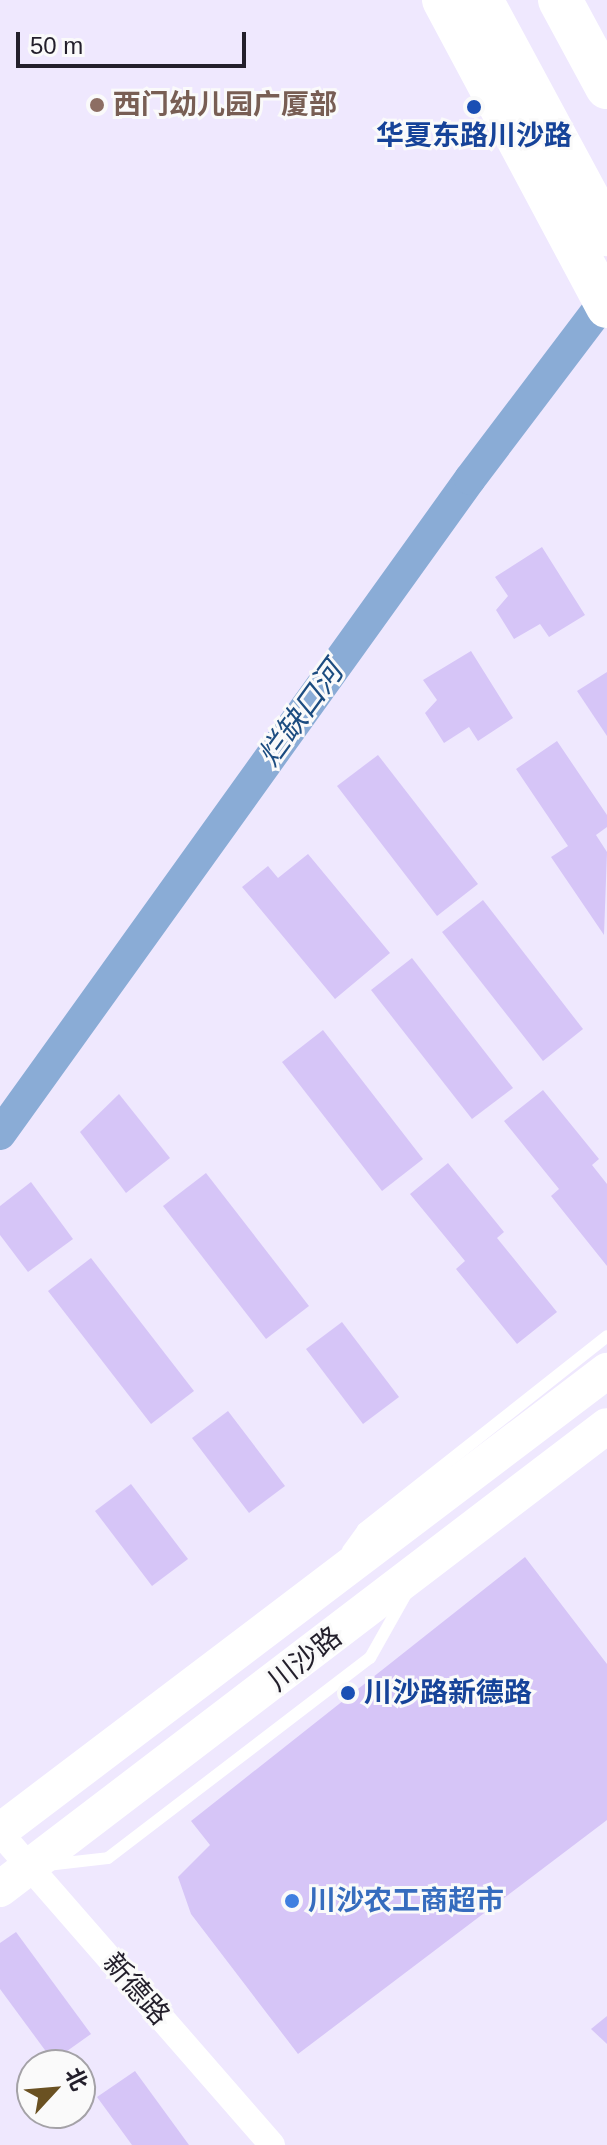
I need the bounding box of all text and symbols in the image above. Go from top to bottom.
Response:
scale bar [20,16,250,66]
text: 50 m [30,32,83,59]
place label: 西门幼儿园广厦部 [113,88,337,122]
marker: 西门幼儿园广厦部 [88,96,106,114]
marker: 华夏东路川沙路 [465,98,483,116]
place label: 华夏东路川沙路 [376,119,572,153]
water label: 烂缺口河 [251,655,351,773]
street label: 川沙路 [262,1620,348,1698]
place label: 川沙路新德路 [364,1676,532,1710]
marker: 川沙路新德路 [339,1684,357,1702]
place label: 川沙农工商超市 [308,1884,504,1918]
marker: 川沙农工商超市 [283,1892,301,1910]
street label: 新德路 [96,1946,176,2032]
north arrow [16,2049,96,2129]
text: 北 [60,2064,92,2095]

